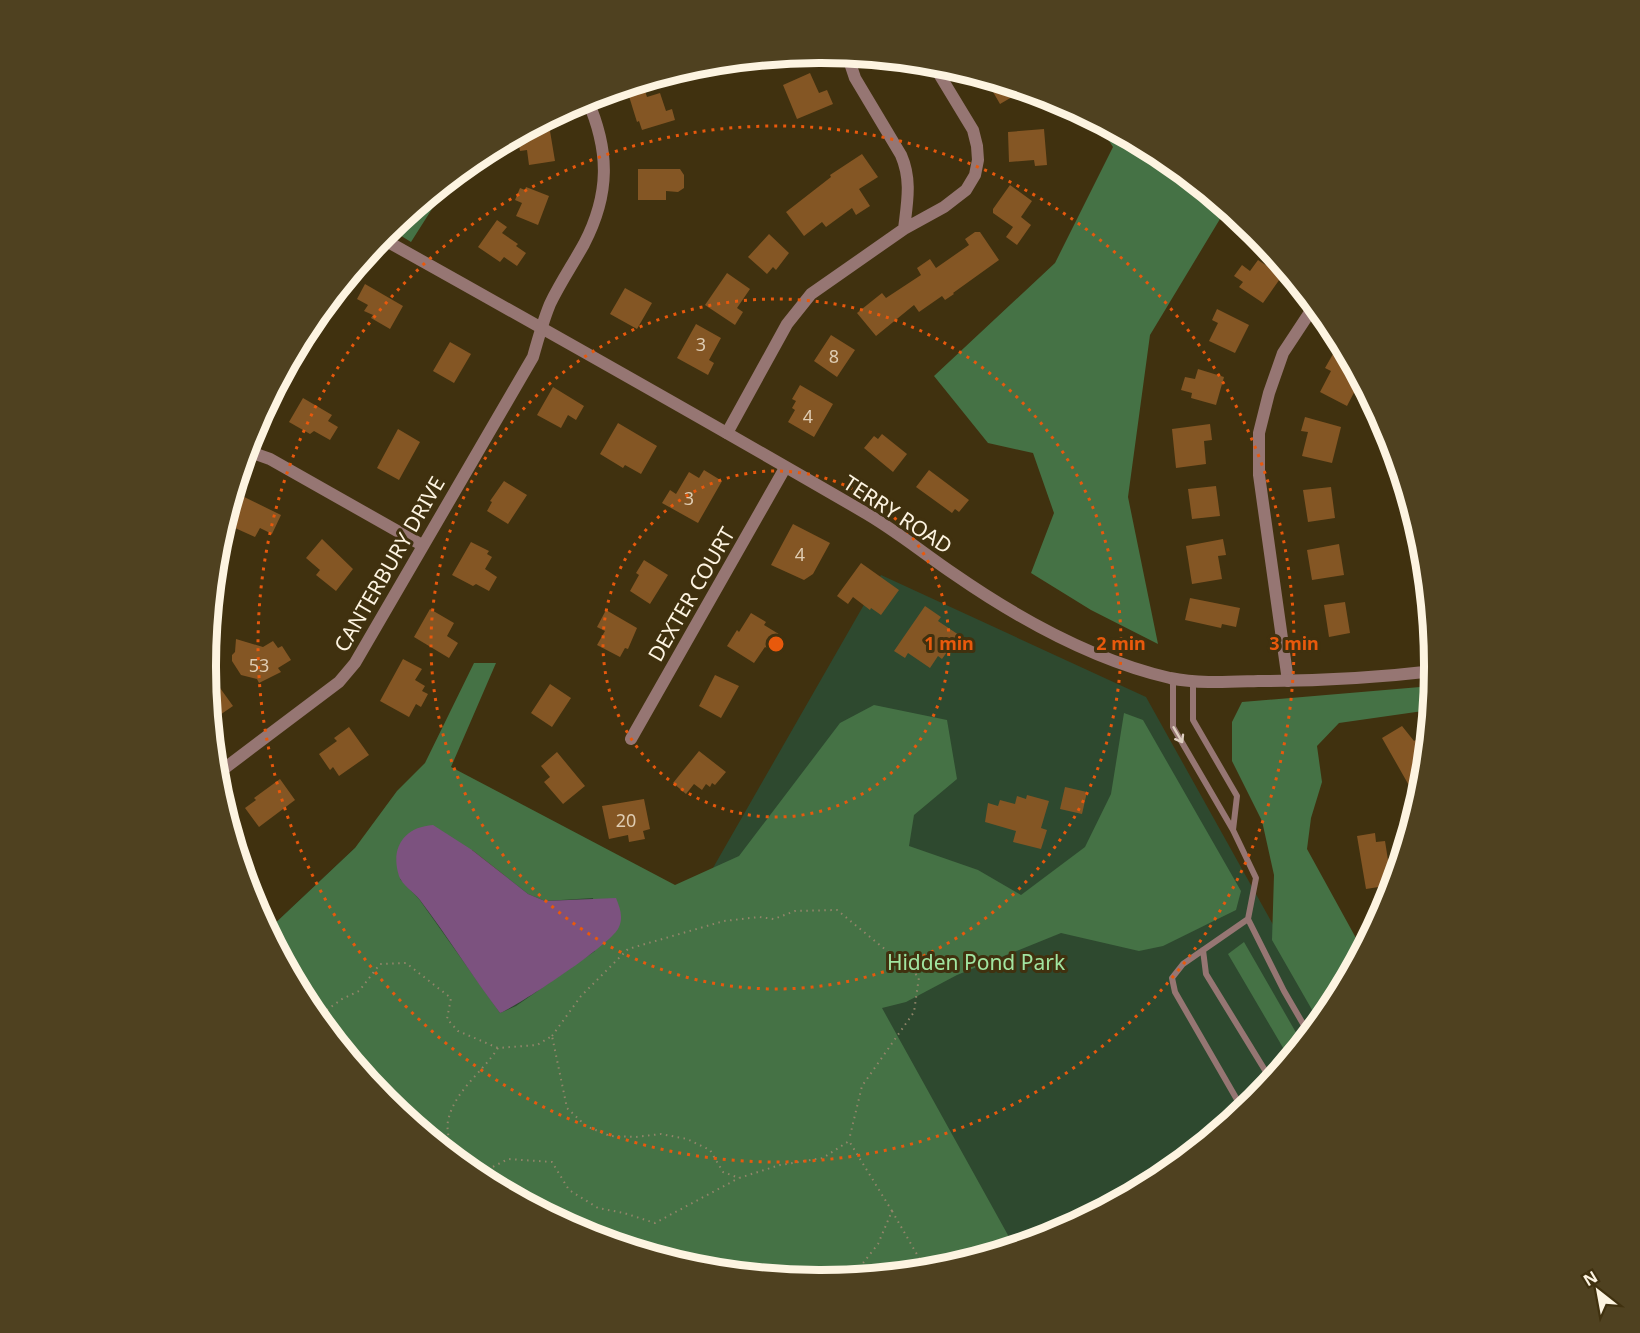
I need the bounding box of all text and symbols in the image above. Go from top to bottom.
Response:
house number: 3 [696,332,706,356]
house number: 8 [829,344,839,368]
house number: 4 [803,404,813,428]
street label: TERRY ROAD [838,468,958,560]
street label: CANTERBURY DRIVE [327,471,451,657]
house number: 3 [684,486,694,510]
street label: DEXTER COURT [641,522,741,666]
house number: 4 [795,542,805,566]
text: 1 min [924,631,974,655]
text: 2 min [1096,631,1146,655]
text: 3 min [1269,631,1319,655]
centre of rings [766,634,786,654]
house number: 53 [249,653,269,677]
one-way arrow [1173,726,1184,744]
house number: 20 [616,808,636,832]
park label: Hidden Pond Park [887,948,1066,976]
north arrow [1568,1261,1628,1321]
text: N [1579,1265,1602,1291]

